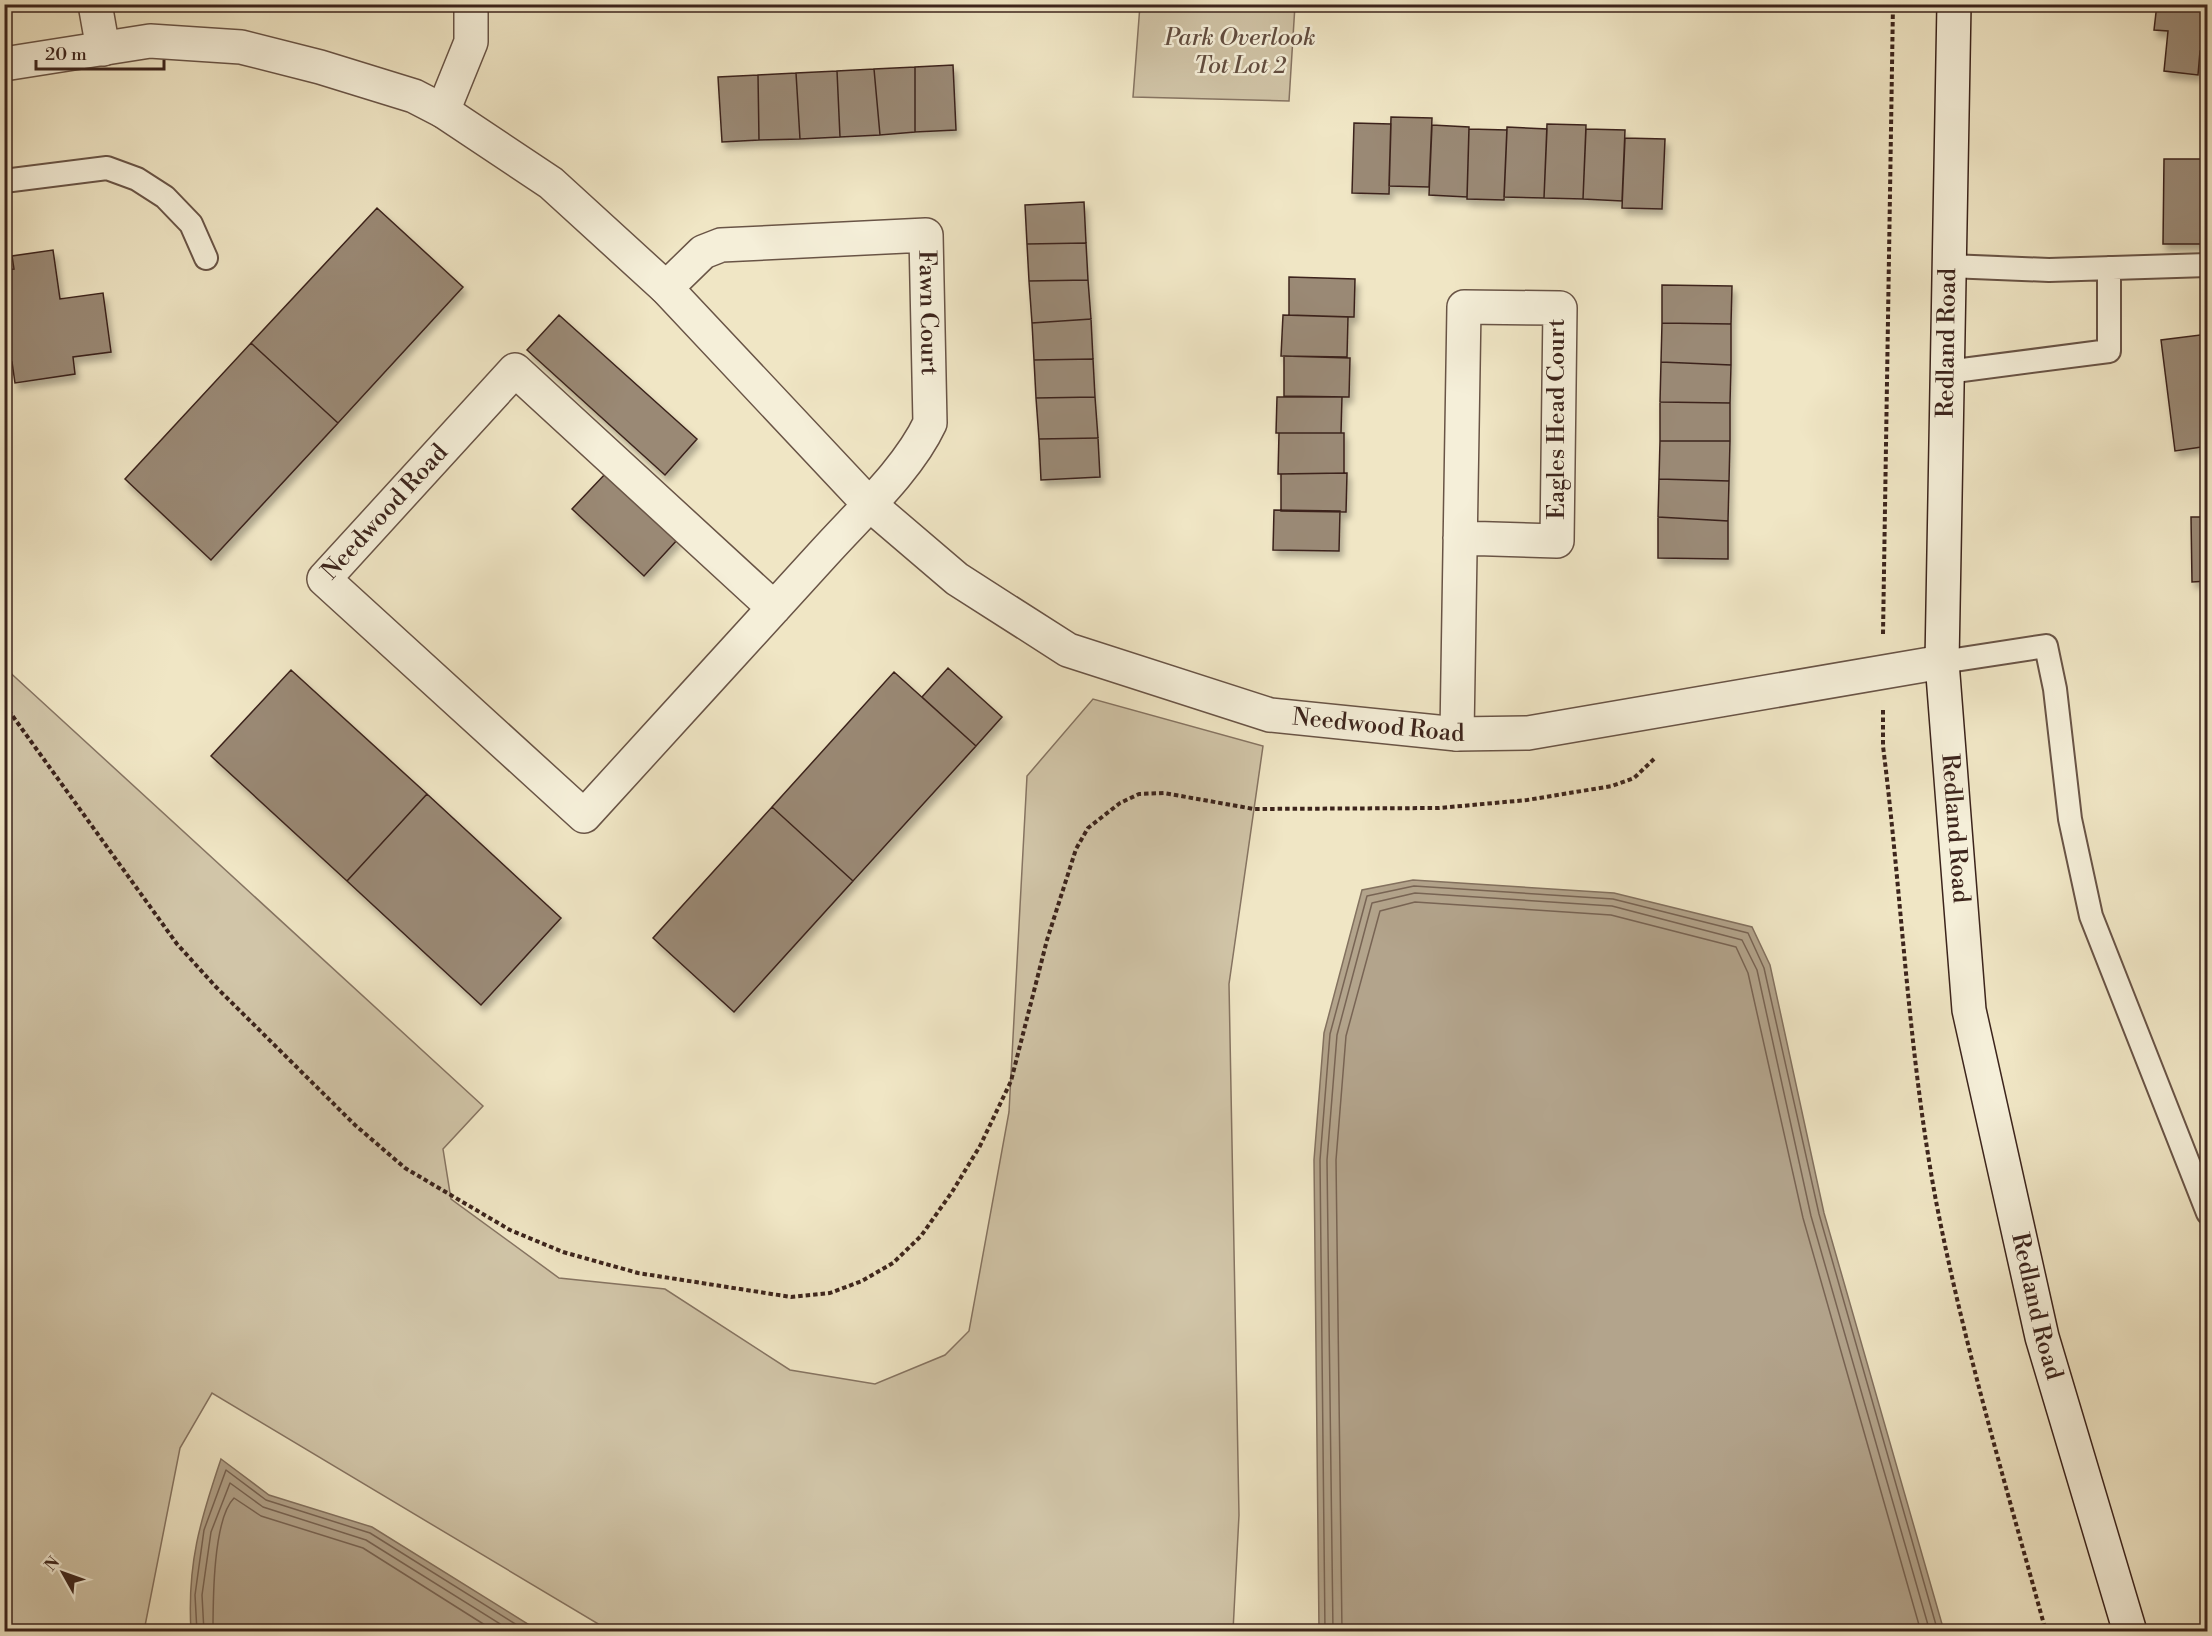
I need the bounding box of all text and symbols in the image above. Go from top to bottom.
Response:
park label: Park Overlook Tot Lot 2 [1164,23,1315,81]
scale bar [36,33,164,71]
text: 20 m [45,43,87,66]
street label: Fawn Court [911,250,944,376]
street label: Redland Road [1931,267,1963,418]
street label: Eagles Head Court [1542,318,1572,520]
street label: Needwood Road [316,438,455,586]
street label: Needwood Road [1291,702,1465,749]
street label: Redland Road [1934,752,1976,905]
street label: Redland Road [2004,1230,2069,1384]
north arrow [33,1543,93,1603]
text: N [41,1552,64,1575]

